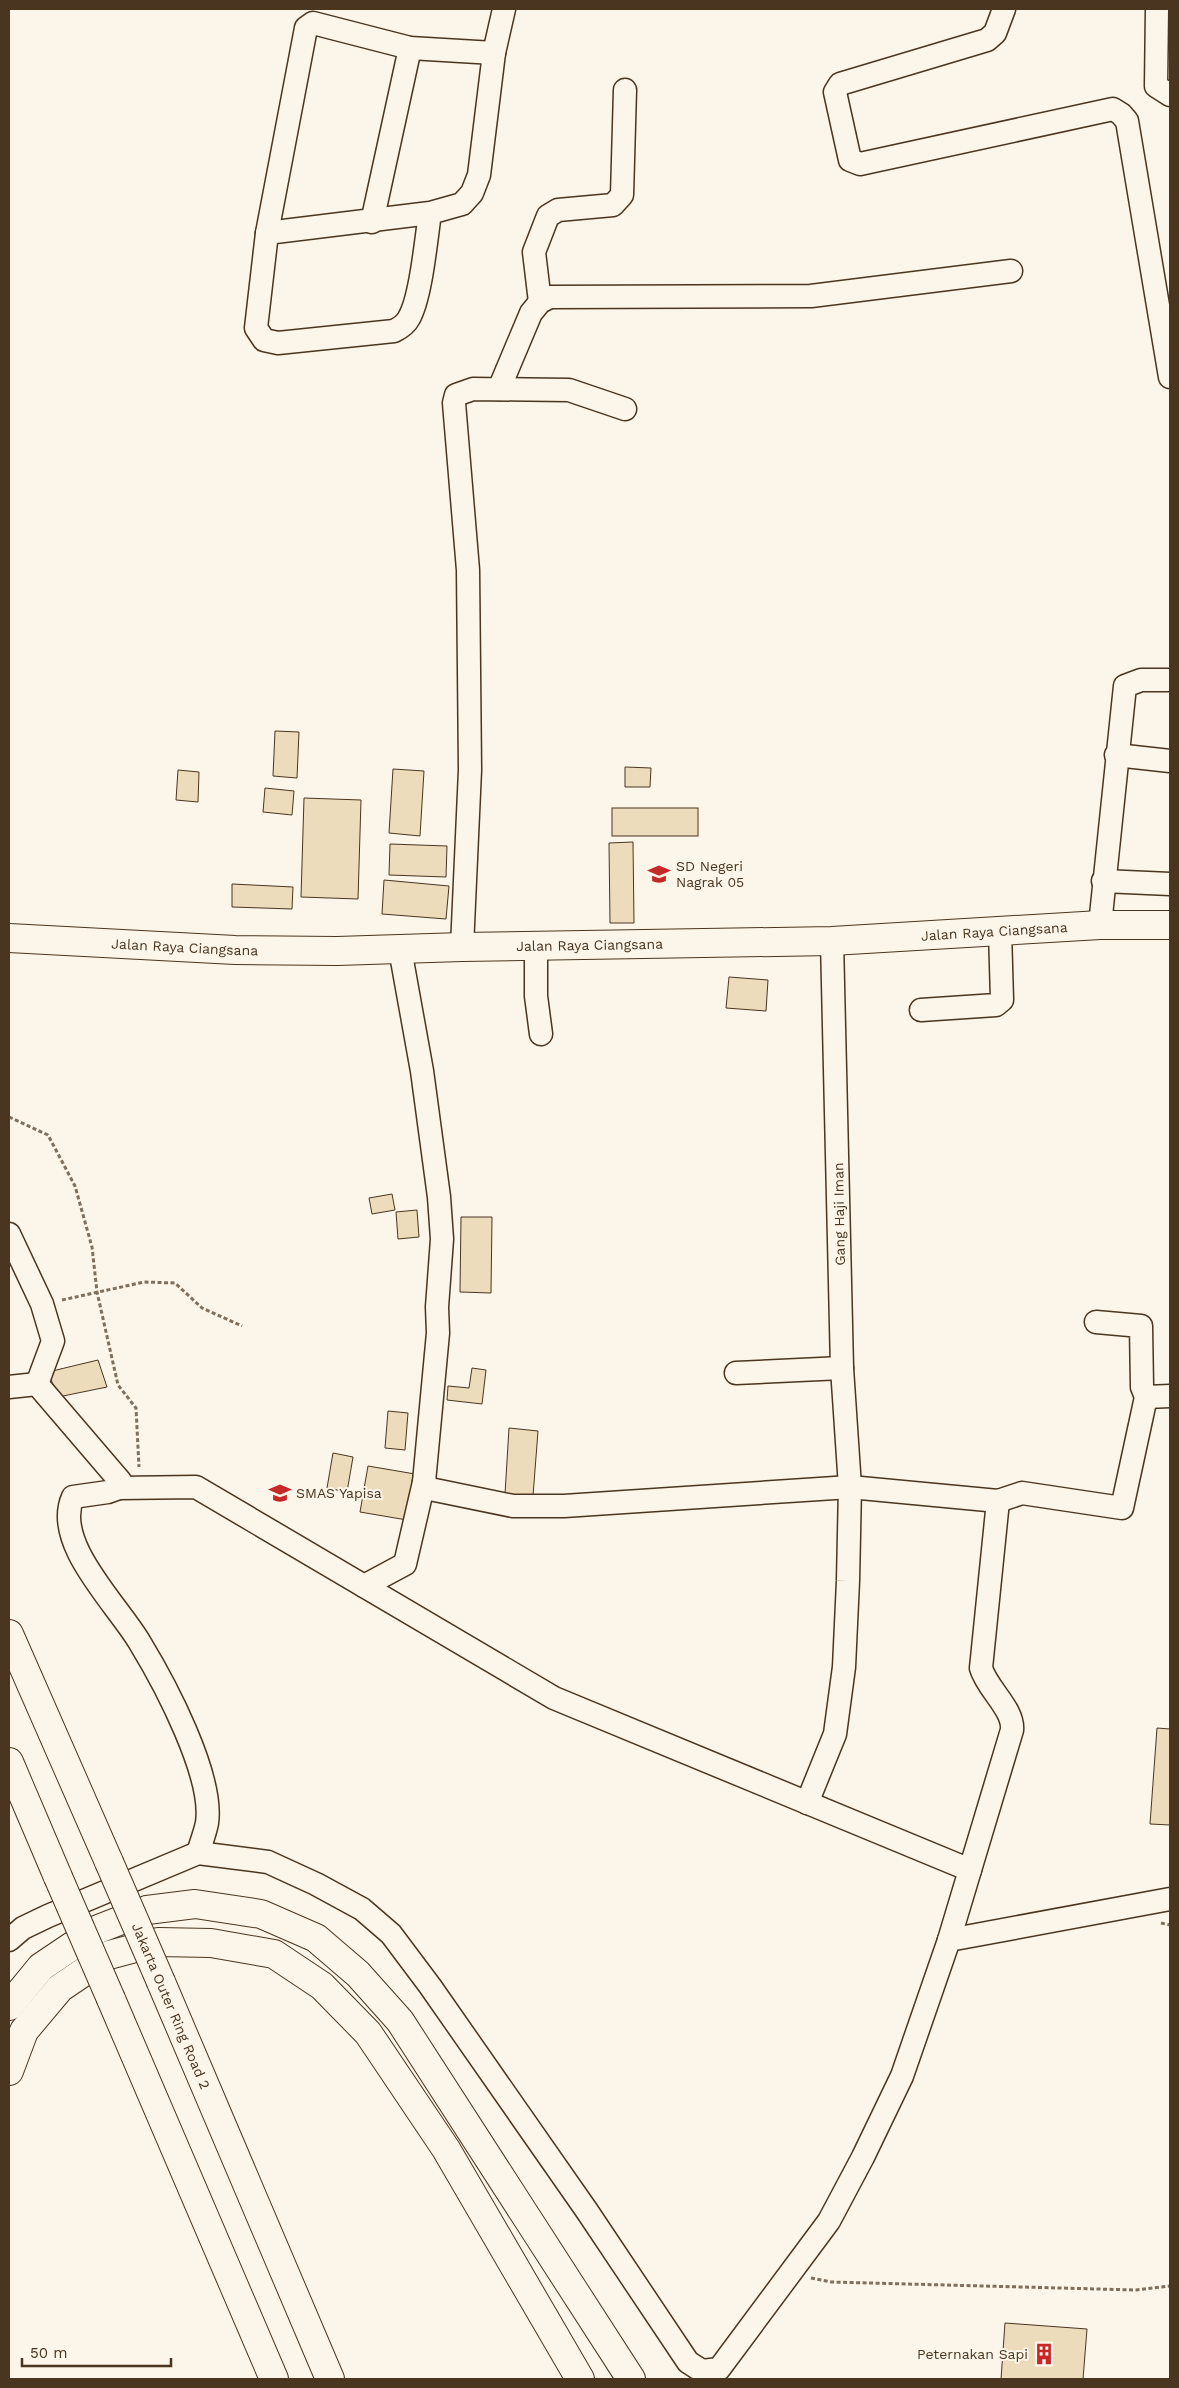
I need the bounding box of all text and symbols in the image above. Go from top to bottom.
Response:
place label: SD Negeri Nagrak 05 [676,858,744,890]
school or university icon: SD Negeri Nagrak 05 [646,861,672,887]
street label: Jalan Raya Ciangsana [920,919,1068,944]
street label: Jalan Raya Ciangsana [111,935,258,958]
street label: Jalan Raya Ciangsana [516,936,663,954]
street label: Gang Haji Iman [830,1162,848,1266]
school or university icon: SMAS Yapisa [267,1480,293,1506]
place label: SMAS Yapisa [296,1485,382,1501]
street label: Jakarta Outer Ring Road 2 [129,1920,213,2092]
scale bar [22,2336,171,2368]
building icon: Peternakan Sapi [1031,2341,1057,2367]
text: 50 m [30,2344,67,2362]
place label: Peternakan Sapi [917,2346,1028,2362]

